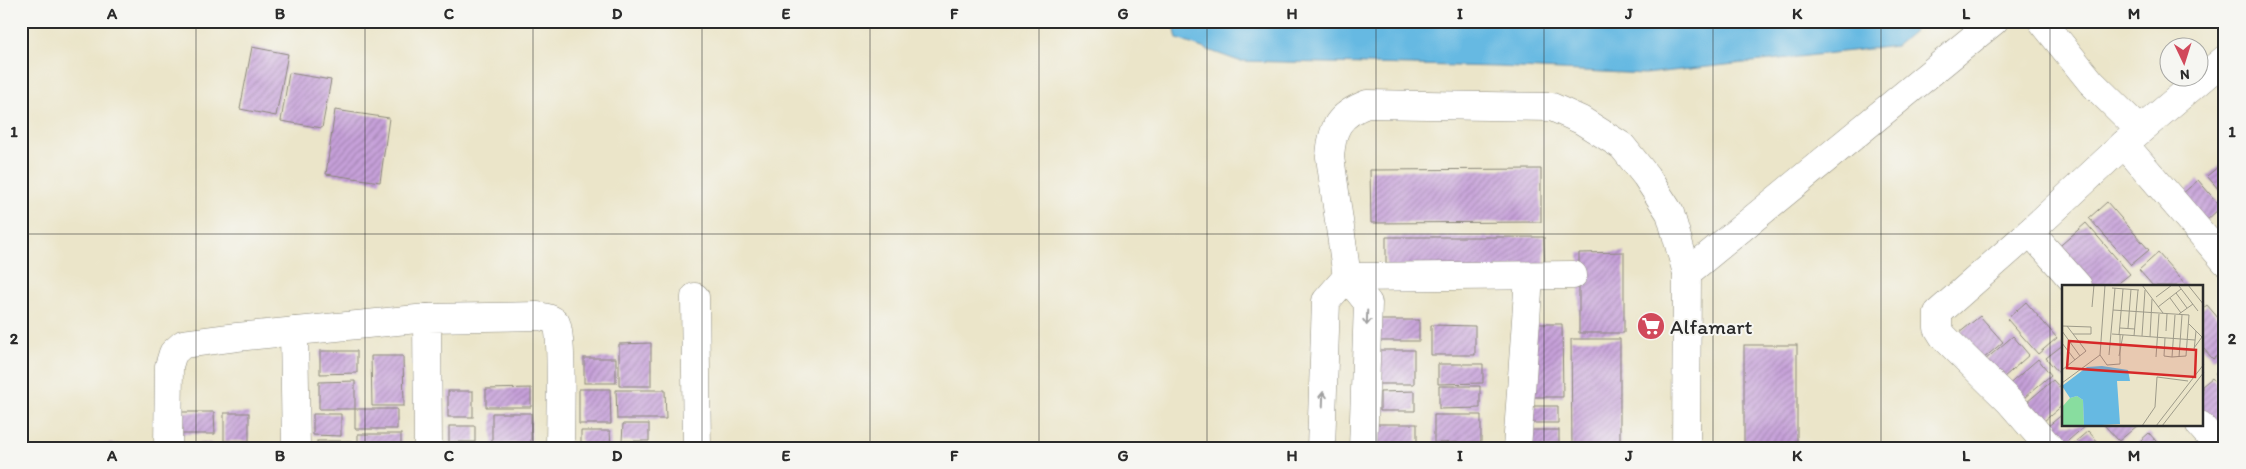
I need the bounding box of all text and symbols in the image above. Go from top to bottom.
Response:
text: A [106,4,118,23]
text: B [275,4,286,23]
text: C [444,4,455,23]
text: D [612,4,623,23]
text: E [782,4,791,23]
text: F [950,4,959,23]
text: G [1117,4,1129,23]
text: H [1286,4,1298,23]
text: I [1457,4,1463,23]
text: J [1624,4,1633,23]
text: K [1792,4,1803,23]
text: L [1962,4,1971,23]
text: M [2128,4,2140,23]
north arrow [2158,38,2208,88]
text: N [2180,66,2190,83]
text: 1 [10,122,18,141]
text: 1 [2228,122,2236,141]
inset map [2062,285,2204,426]
one-way arrow [1363,310,1372,326]
supermarket icon: Alfamart [1636,311,1666,341]
place label: Alfamart [1670,314,1753,339]
text: 2 [10,329,19,348]
text: 2 [2228,329,2237,348]
one-way arrow [1318,391,1327,407]
text: A [106,446,118,465]
text: B [275,446,286,465]
text: C [444,446,455,465]
text: D [612,446,623,465]
text: E [782,446,791,465]
text: F [950,446,959,465]
text: G [1117,446,1129,465]
text: H [1286,446,1298,465]
text: I [1457,446,1463,465]
text: J [1624,446,1633,465]
text: K [1792,446,1803,465]
text: L [1962,446,1971,465]
text: M [2128,446,2140,465]

